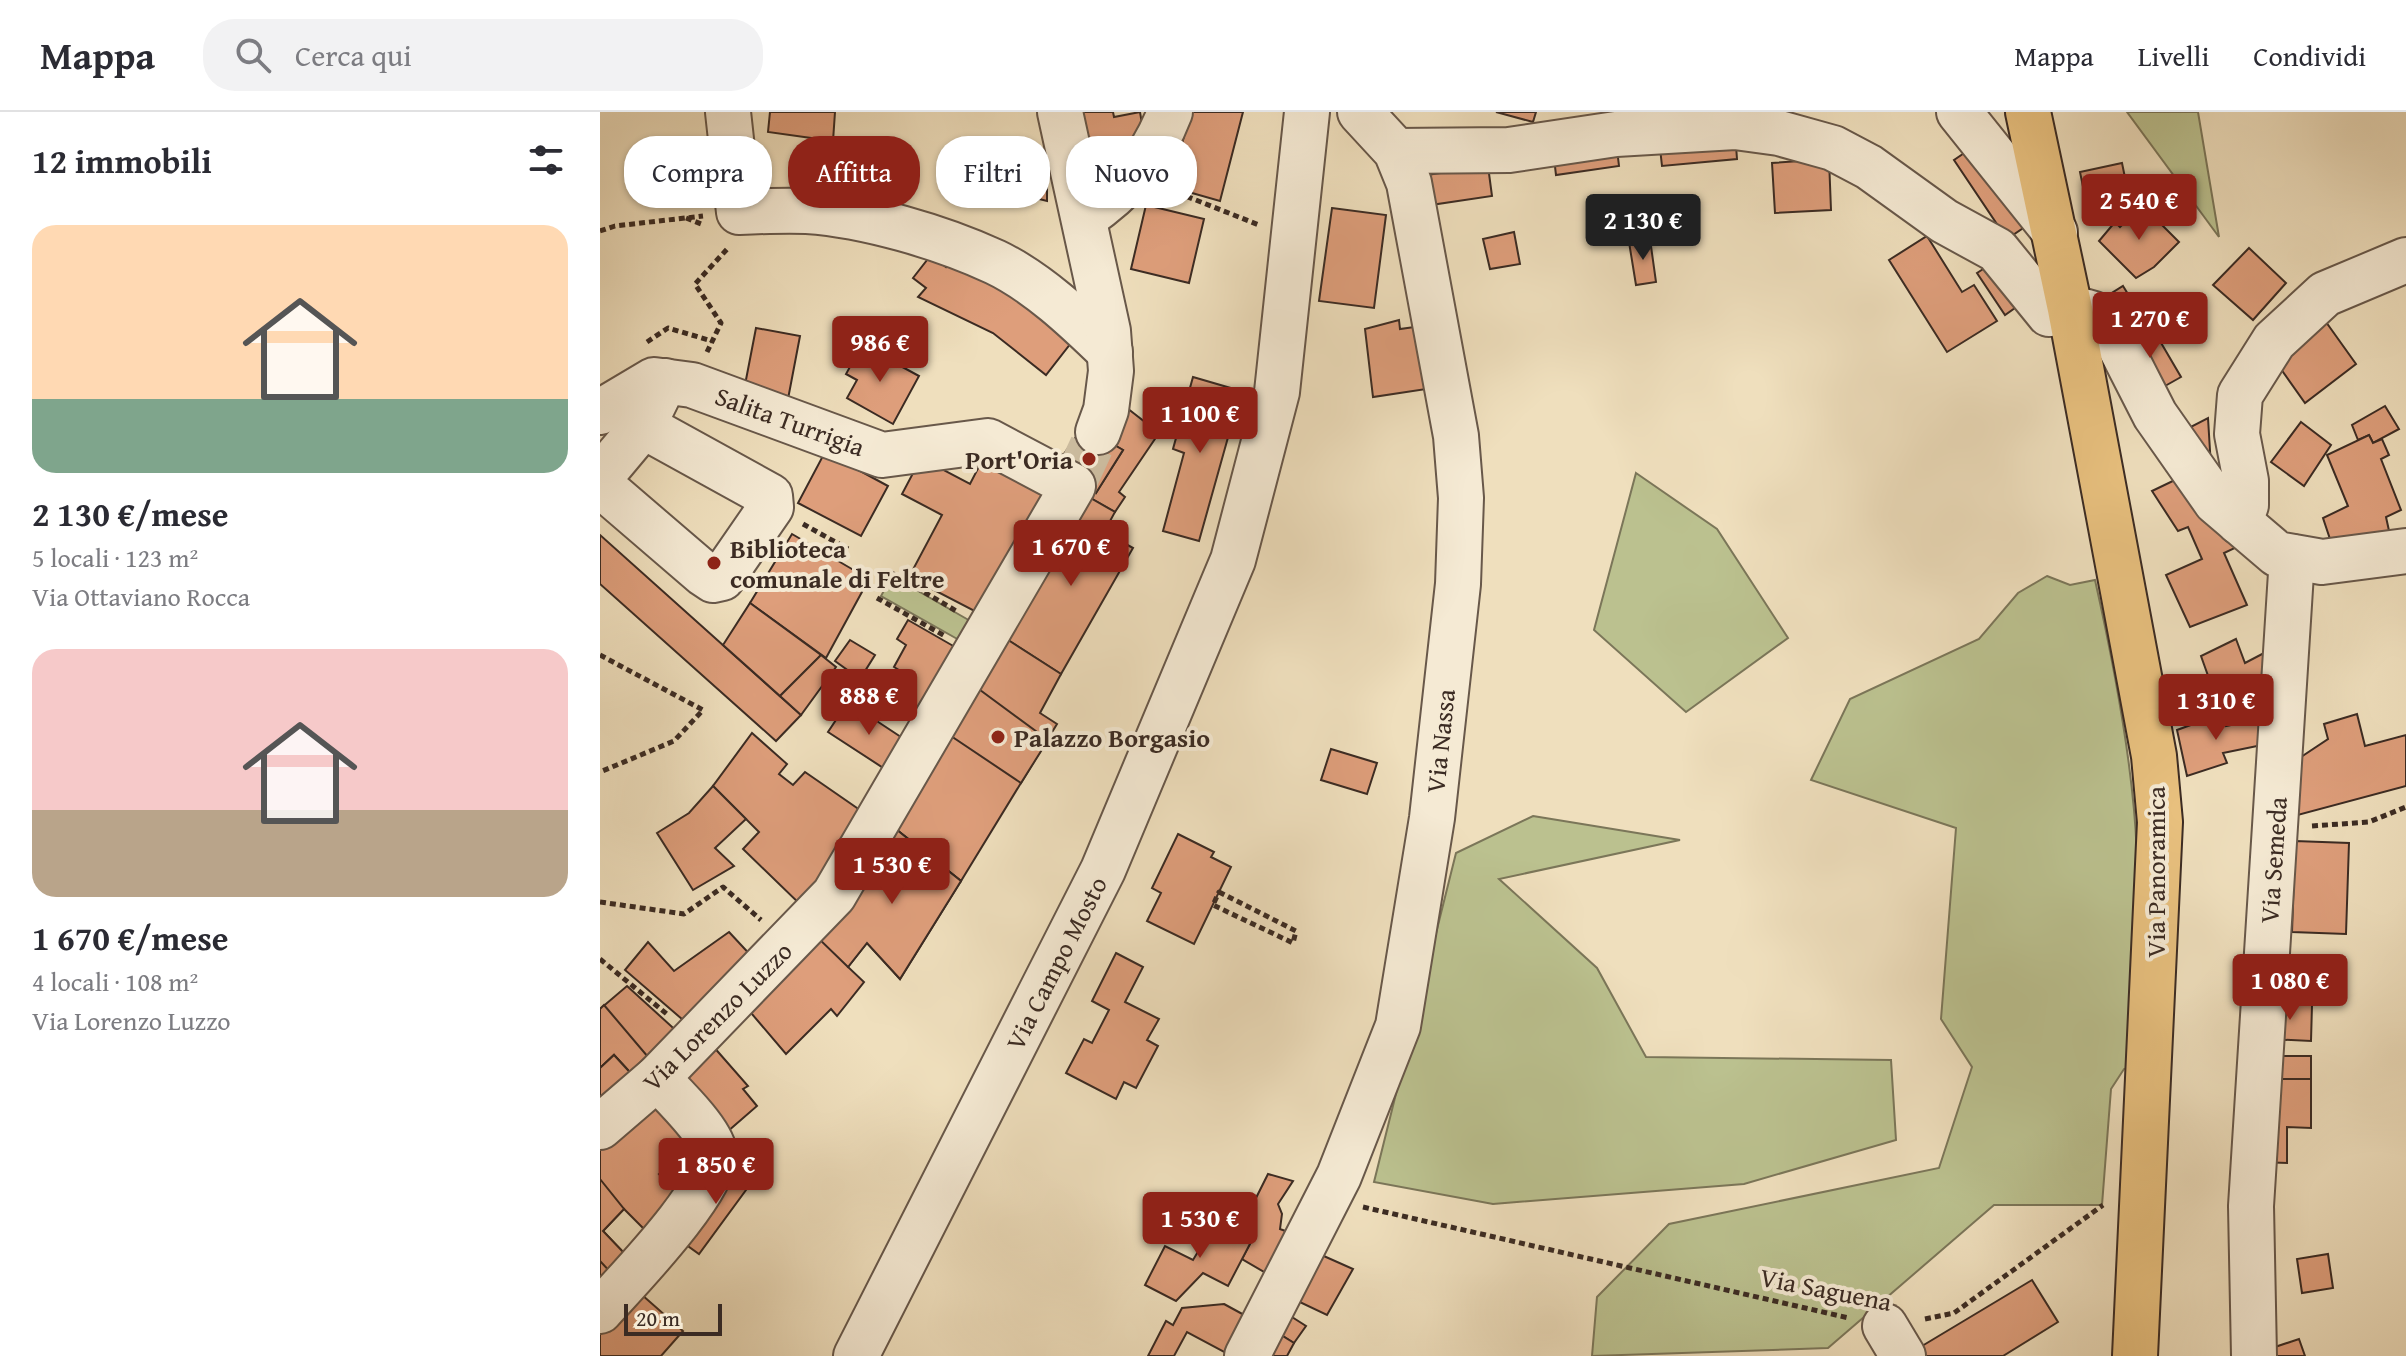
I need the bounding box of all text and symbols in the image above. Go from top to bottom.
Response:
search box [203,19,763,91]
text: Mappa [40,27,155,83]
icon: search [231,33,275,77]
text: Cerca qui [295,33,412,77]
text: Mappa [2014,35,2094,76]
text: Livelli [2138,35,2209,76]
text: Condividi [2253,35,2366,76]
text: 12 immobili [32,136,212,185]
chip: Compra [624,136,772,208]
chip: Affitta [788,136,920,208]
chip: Filtri [936,136,1050,208]
chip: Nuovo [1066,136,1197,208]
icon: filters [524,138,568,182]
pin: 2 540 € [2065,174,2213,242]
text: 2 540 € [2100,180,2178,219]
pin: 2 130 € [1569,194,1717,262]
text: 2 130 € [1604,200,1682,239]
icon: home [228,277,372,421]
pin: 1 270 € [2076,292,2224,360]
text: 1 270 € [2111,298,2189,337]
pin: 986 € [824,316,936,384]
text: 986 € [850,322,910,361]
street label: Salita Turrigia [710,376,871,466]
pin: 1 100 € [1126,387,1274,455]
text: 1 100 € [1161,393,1239,432]
place label: Port'Oria [965,440,1074,479]
marker: Port'Oria [1080,450,1098,468]
text: 2 130 €/mese [32,489,228,538]
pin: 1 670 € [997,520,1145,588]
text: 1 670 € [1032,526,1110,565]
place label: Biblioteca comunale di Feltre [730,529,945,598]
text: 5 locali · 123 m² [32,538,198,577]
marker: Biblioteca comunale di Feltre [705,554,723,572]
text: Via Ottaviano Rocca [32,577,250,616]
pin: 888 € [813,669,925,737]
pin: 1 310 € [2142,674,2290,742]
text: 888 € [839,675,899,714]
text: 1 310 € [2177,680,2255,719]
street label: Via Nassa [1415,686,1465,795]
icon: home [228,701,372,845]
place label: Palazzo Borgasio [1014,718,1210,757]
marker: Palazzo Borgasio [989,728,1007,746]
street label: Via Panoramica [2136,786,2175,958]
street label: Via Semeda [2249,795,2297,925]
pin: 1 530 € [818,838,966,906]
text: 1 530 € [853,844,931,883]
street label: Via Campo Mosto [995,869,1117,1057]
text: 1 670 €/mese [32,913,228,962]
street label: Via Lorenzo Luzzo [633,932,801,1100]
pin: 1 080 € [2216,954,2364,1022]
text: 1 080 € [2251,960,2329,999]
text: 4 locali · 108 m² [32,962,198,1001]
text: Via Lorenzo Luzzo [32,1001,231,1040]
pin: 1 850 € [642,1138,790,1206]
text: 1 850 € [677,1144,755,1183]
pin: 1 530 € [1126,1192,1274,1260]
text: 1 530 € [1161,1198,1239,1237]
street label: Via Saguena [1757,1257,1896,1321]
scale bar [624,1300,722,1336]
text: 20 m [636,1302,680,1334]

